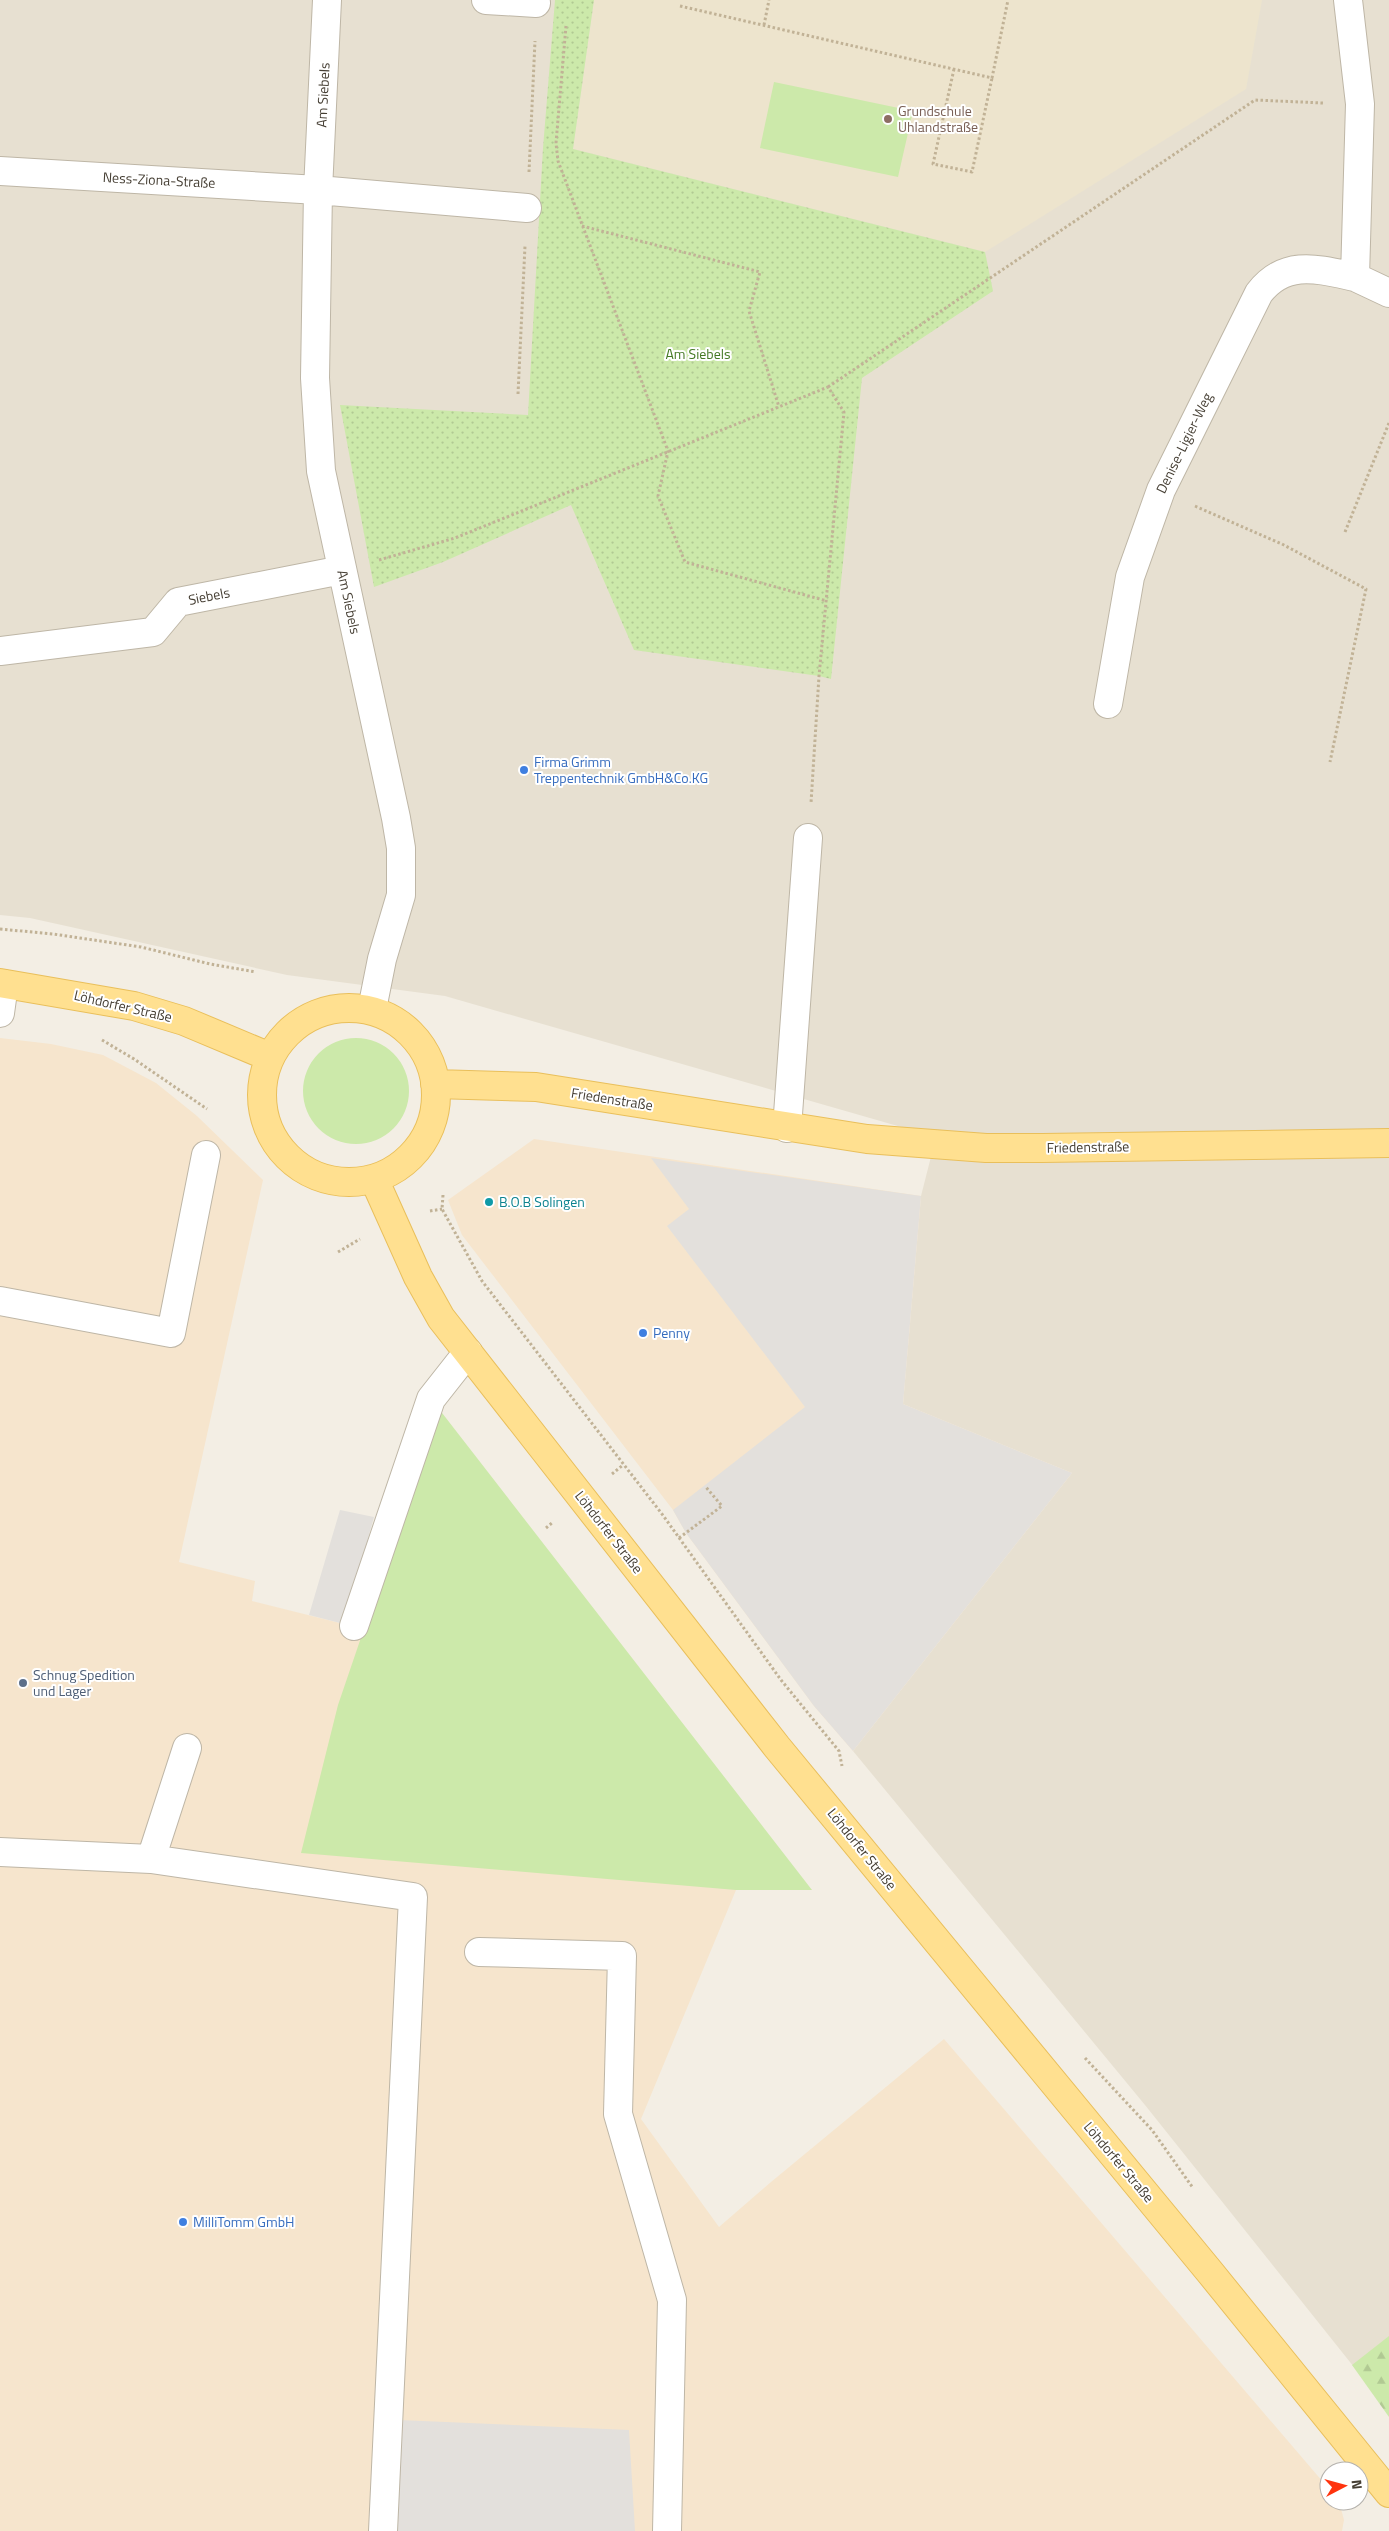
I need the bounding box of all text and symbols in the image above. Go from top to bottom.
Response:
street label: Am Siebels [310,62,335,128]
place label: Grundschule Uhlandstraße [898,100,978,137]
marker: Grundschule Uhlandstraße [882,113,894,125]
street label: Ness-Ziona-Straße [102,166,216,193]
park label: Am Siebels [665,343,731,364]
street label: Denise-Ligier-Weg [1150,389,1217,497]
street label: Am Siebels [332,568,367,636]
street label: Siebels [186,581,231,610]
place label: Firma Grimm Treppentechnik GmbH&Co.KG [534,751,708,788]
marker: Firma Grimm Treppentechnik GmbH&Co.KG [518,764,530,776]
street label: Löhdorfer Straße [72,984,174,1027]
street label: Friedenstraße [570,1082,654,1115]
street label: Friedenstraße [1047,1135,1129,1158]
place label: B.O.B Solingen [499,1191,585,1212]
marker: B.O.B Solingen [483,1196,495,1208]
place label: Penny [653,1322,690,1343]
marker: Penny [637,1327,649,1339]
street label: Löhdorfer Straße [570,1486,648,1578]
place label: Schnug Spedition und Lager [33,1664,135,1701]
marker: Schnug Spedition und Lager [17,1677,29,1689]
street label: Löhdorfer Straße [823,1803,902,1894]
street label: Löhdorfer Straße [1079,2117,1160,2207]
place label: MilliTomm GmbH [193,2211,294,2232]
marker: MilliTomm GmbH [177,2216,189,2228]
north arrow [1319,2461,1369,2511]
text: N [1346,2479,1368,2491]

